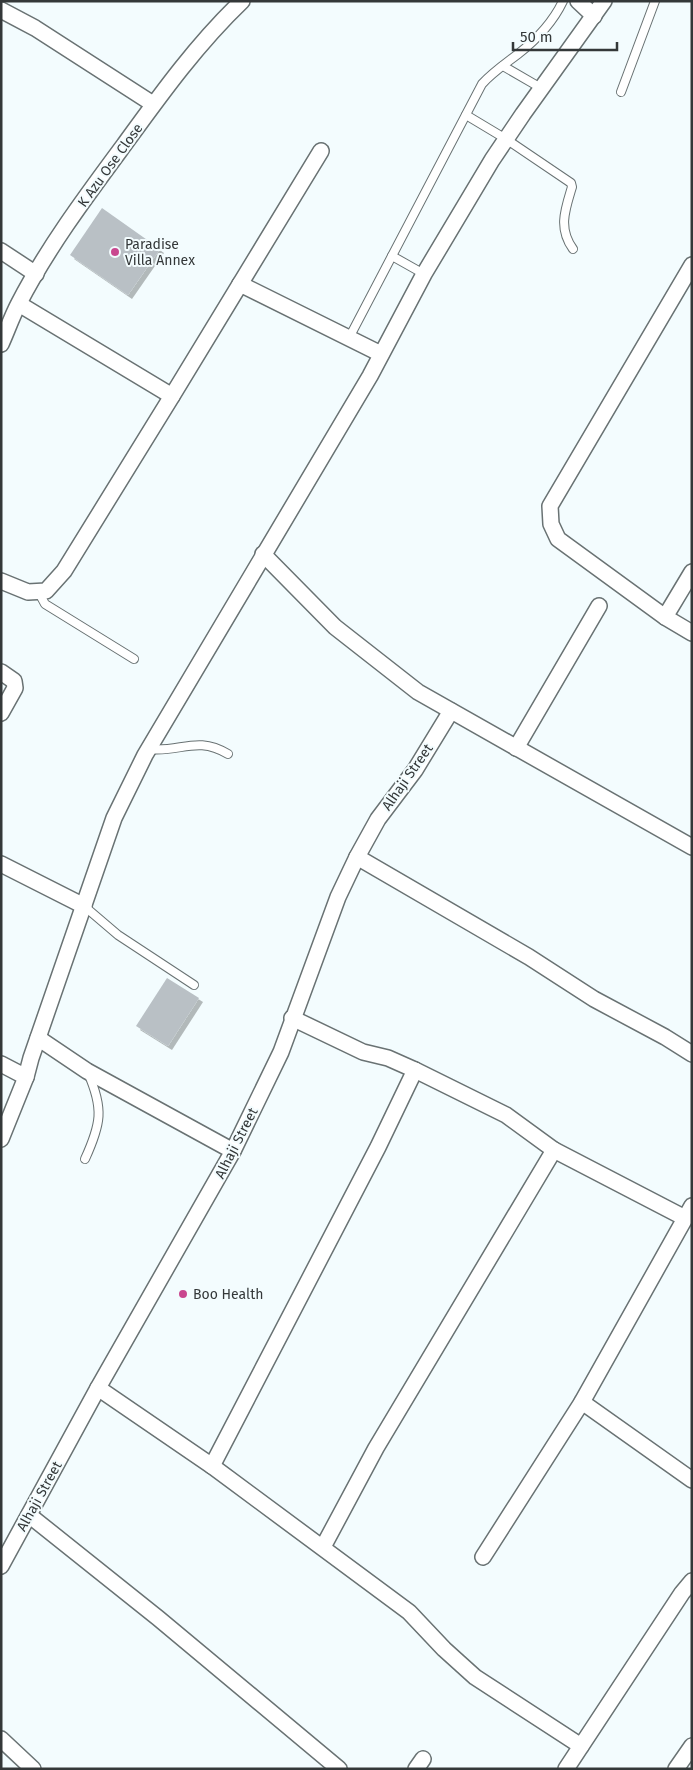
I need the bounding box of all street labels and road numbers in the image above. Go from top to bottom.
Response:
street label: K Azu Ose Close [74,120,147,211]
street label: Alhaji Street [378,740,437,814]
street label: Alhaji Street [211,1104,262,1182]
street label: Alhaji Street [13,1457,66,1534]

